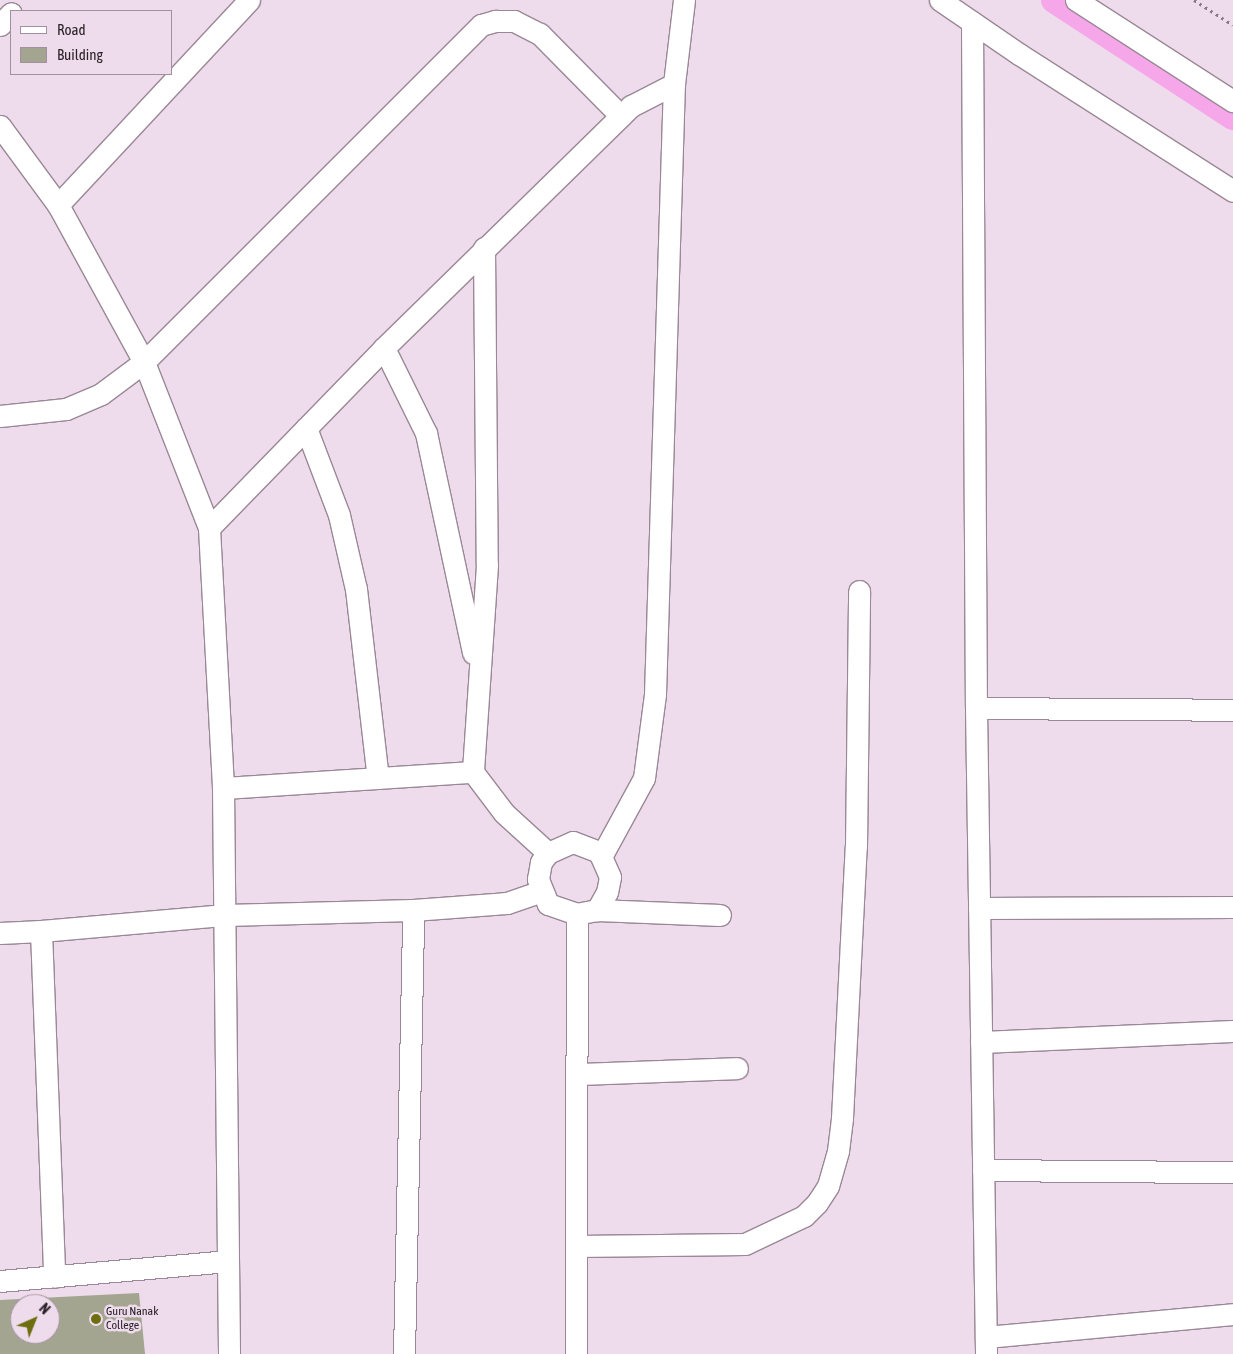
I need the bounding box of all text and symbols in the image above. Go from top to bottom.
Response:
legend [10,10,172,75]
text: Road [57,21,86,38]
text: Building [57,46,103,63]
north arrow [10,1294,60,1344]
text: N [36,1300,53,1318]
place label: Guru Nanak College [106,1305,158,1333]
marker: Guru Nanak College [90,1313,102,1325]

